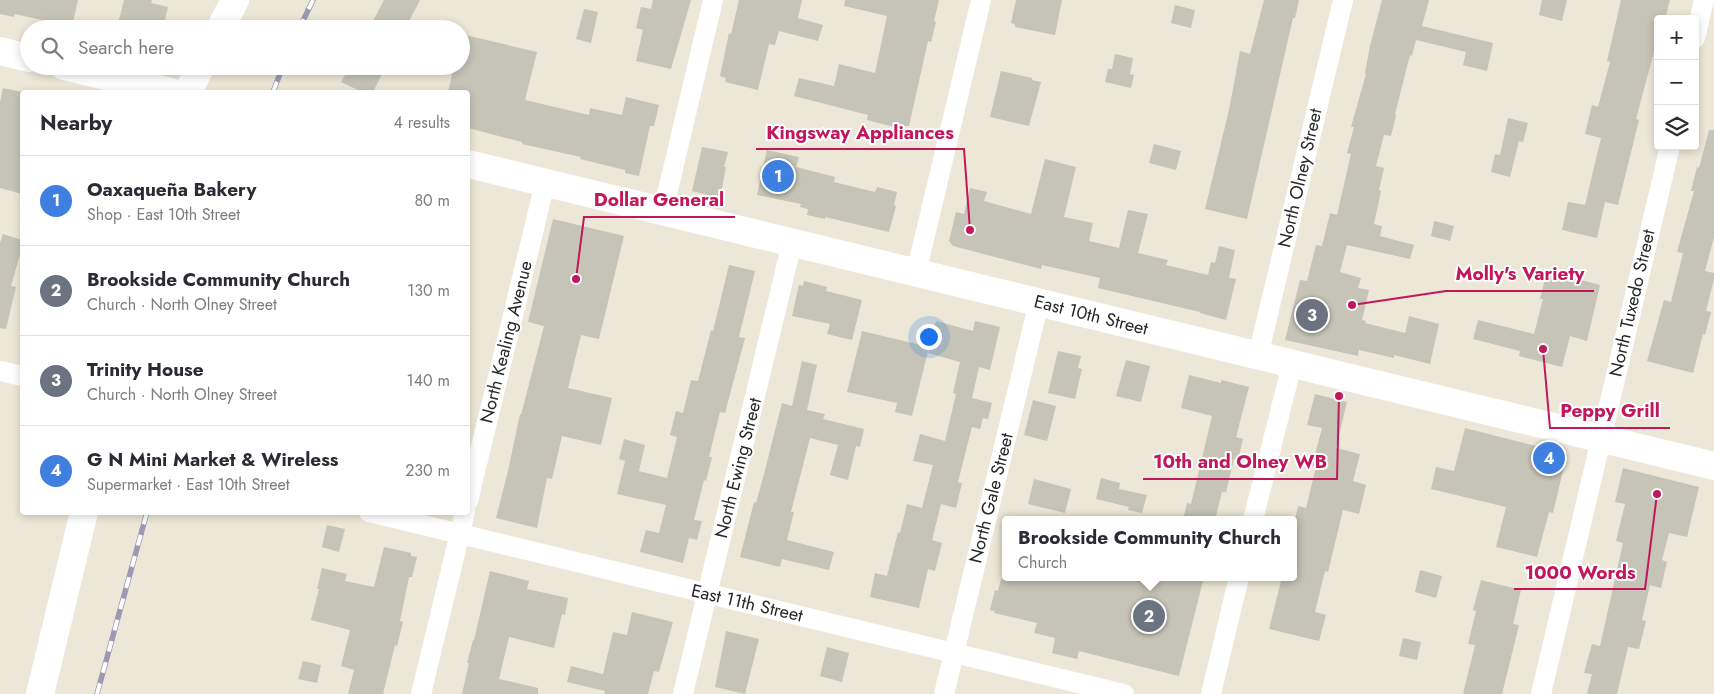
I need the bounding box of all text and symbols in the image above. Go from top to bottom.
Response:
map controls [1654,15,1699,150]
button: + [1654,15,1699,60]
search box [20,20,470,75]
icon: search [38,34,66,62]
text: Search here [78,34,174,61]
button: − [1654,60,1699,105]
street label: North Olney Street [1271,105,1329,250]
button: layers [1654,105,1699,150]
text: Nearby [40,108,112,138]
text: 4 results [394,111,450,134]
callout: Kingsway Appliances [756,115,964,149]
text: Kingsway Appliances [766,119,954,146]
pin: 1 [762,157,794,195]
text: Oaxaqueña Bakery [87,176,256,203]
callout: Dollar General [584,183,735,217]
text: Dollar General [594,186,724,213]
text: 1 [52,189,60,212]
text: 80 m [414,189,450,212]
text: Shop · East 10th Street [87,203,240,226]
street label: North Tuxedo Street [1602,226,1662,379]
callout: Molly's Variety [1446,257,1594,291]
street label: North Kealing Avenue [473,258,539,426]
text: Molly's Variety [1456,260,1585,287]
text: Brookside Community Church [87,266,350,293]
text: 2 [51,279,61,302]
text: 130 m [407,279,450,302]
street label: East 10th Street [1031,288,1151,342]
text: Church · North Olney Street [87,293,277,316]
pin: 3 [1296,296,1328,334]
your location [916,324,942,350]
text: Trinity House [87,356,204,383]
text: 3 [51,369,61,392]
text: 140 m [407,369,450,392]
text: Church · North Olney Street [87,383,277,406]
street label: North Ewing Street [708,394,768,541]
callout: Peppy Grill [1550,394,1670,428]
text: Peppy Grill [1560,397,1660,424]
street label: North Gale Street [962,429,1020,566]
pin: 4 [1533,439,1565,477]
callout: 10th and Olney WB [1143,445,1337,479]
text: G N Mini Market & Wireless [87,446,339,473]
text: 10th and Olney WB [1153,448,1327,475]
text: 4 [50,459,62,482]
text: 230 m [405,459,450,482]
text: Supermarket · East 10th Street [87,473,290,496]
popup [1002,516,1297,581]
text: Brookside Community Church [1018,524,1281,551]
text: Church [1018,551,1067,574]
callout: 1000 Words [1514,555,1645,589]
text: 1000 Words [1524,559,1636,586]
street label: East 11th Street [689,578,806,629]
pin: 2 [1133,597,1165,635]

